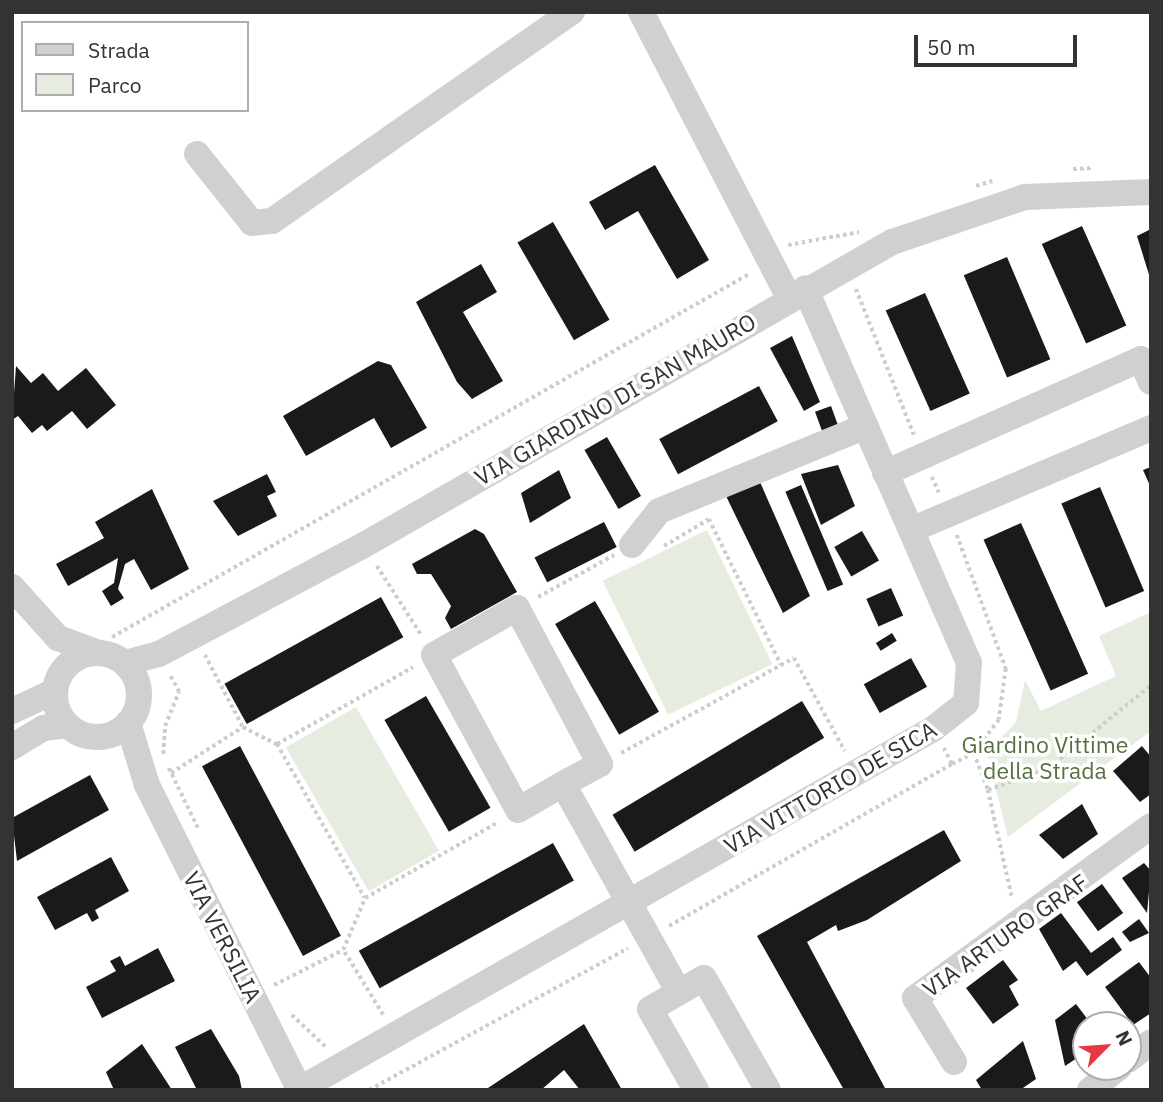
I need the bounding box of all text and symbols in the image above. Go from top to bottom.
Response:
legend [21,21,248,112]
scale bar [918,21,1081,65]
text: 50 m [927,33,976,61]
text: Strada [88,36,150,64]
text: Parco [88,71,142,99]
street label: VIA GIARDINO DI SAN MAURO [470,307,760,491]
street label: VIA VITTORIO DE SICA [719,715,941,859]
park label: Giardino Vittime della Strada [962,730,1128,784]
street label: VIA VERSILIA [178,867,268,1007]
street label: VIA ARTURO GRAF [917,868,1093,1002]
north arrow [1072,1011,1142,1081]
text: N [1110,1027,1138,1049]

